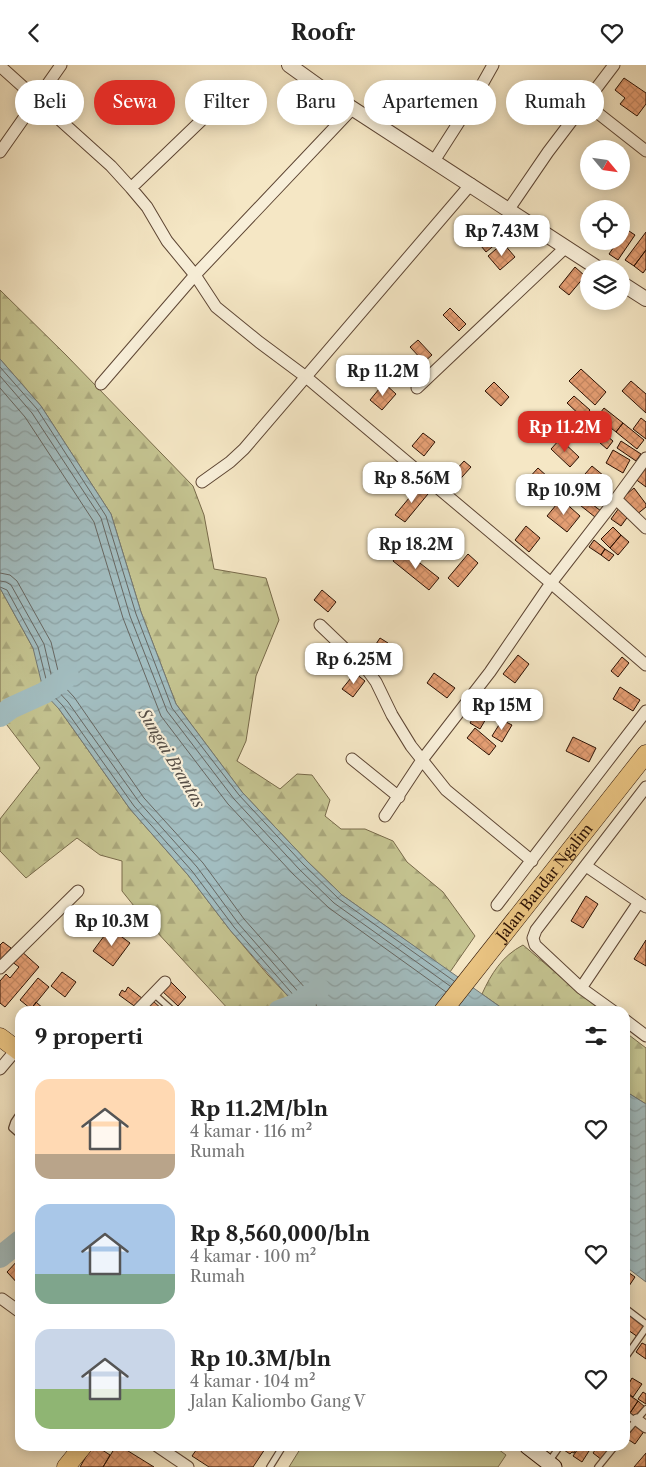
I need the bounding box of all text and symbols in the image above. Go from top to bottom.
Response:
icon: back [20,19,48,47]
text: Roofr [291,19,355,46]
icon: heart [598,19,626,47]
chip: Beli [15,80,84,125]
chip: Sewa [94,80,175,125]
chip: Filter [185,80,267,125]
chip: Baru [277,80,354,125]
chip: Apartemen [364,80,496,125]
chip: Rumah [506,80,604,125]
north arrow [580,140,630,190]
map controls [580,140,630,310]
button: locate [580,200,630,250]
pin: Rp 7.43M [450,215,554,257]
text: Rp 7.43M [465,221,539,241]
button: layers [580,260,630,310]
pin: Rp 11.2M [331,355,435,397]
text: Rp 11.2M [347,361,419,381]
pin: Rp 11.2M [513,411,617,453]
text: Rp 11.2M [529,417,601,437]
pin: Rp 8.56M [360,461,464,504]
text: Rp 8.56M [374,468,450,488]
pin: Rp 10.9M [512,473,616,516]
text: Rp 10.9M [527,480,601,500]
pin: Rp 18.2M [364,527,468,570]
text: Rp 18.2M [379,534,453,554]
pin: Rp 6.25M [302,643,406,685]
text: Rp 6.25M [316,649,392,669]
pin: Rp 15M [461,689,543,731]
text: Rp 15M [472,695,532,715]
water label: Sungai Brantas [134,704,210,811]
street label: Jalan Bandar Ngalim [491,819,597,946]
pin: Rp 10.3M [60,905,164,947]
text: Rp 10.3M [75,911,149,931]
icon: filters [582,1022,610,1050]
text: 9 properti [35,1024,143,1049]
text: Rp 11.2M/bln [190,1096,328,1121]
icon: home [75,1099,135,1159]
icon: heart [582,1115,610,1143]
text: 4 kamar · 116 m² [190,1121,312,1141]
text: Rumah [190,1141,245,1161]
text: Rp 8,560,000/bln [190,1221,370,1246]
icon: home [75,1224,135,1284]
icon: heart [582,1240,610,1268]
text: 4 kamar · 100 m² [190,1246,316,1266]
text: Rumah [190,1266,245,1286]
text: Rp 10.3M/bln [190,1346,331,1371]
icon: home [75,1349,135,1409]
icon: heart [582,1365,610,1393]
text: 4 kamar · 104 m² [190,1371,315,1391]
text: Jalan Kaliombo Gang V [190,1391,365,1411]

